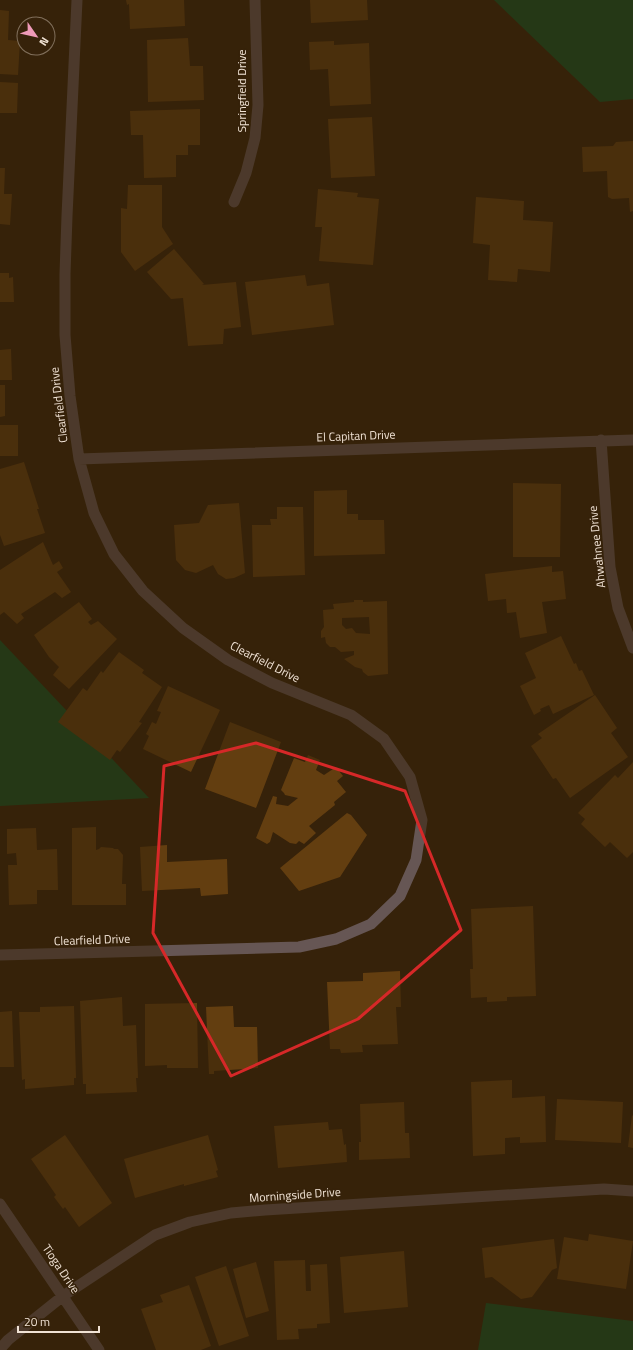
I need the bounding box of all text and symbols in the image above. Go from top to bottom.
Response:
north arrow [16,16,56,56]
text: N [36,34,53,49]
street label: Springfield Drive [232,50,251,132]
street label: Clearfield Drive [44,366,73,444]
street label: El Capitan Drive [316,425,396,446]
street label: Ahwahnee Drive [583,505,610,589]
street label: Clearfield Drive [227,636,303,687]
street label: Clearfield Drive [54,929,130,950]
street label: Morningside Drive [249,1182,341,1207]
street label: Tioga Drive [38,1240,85,1297]
scale bar [18,1308,99,1334]
text: 20 m [24,1312,50,1331]

